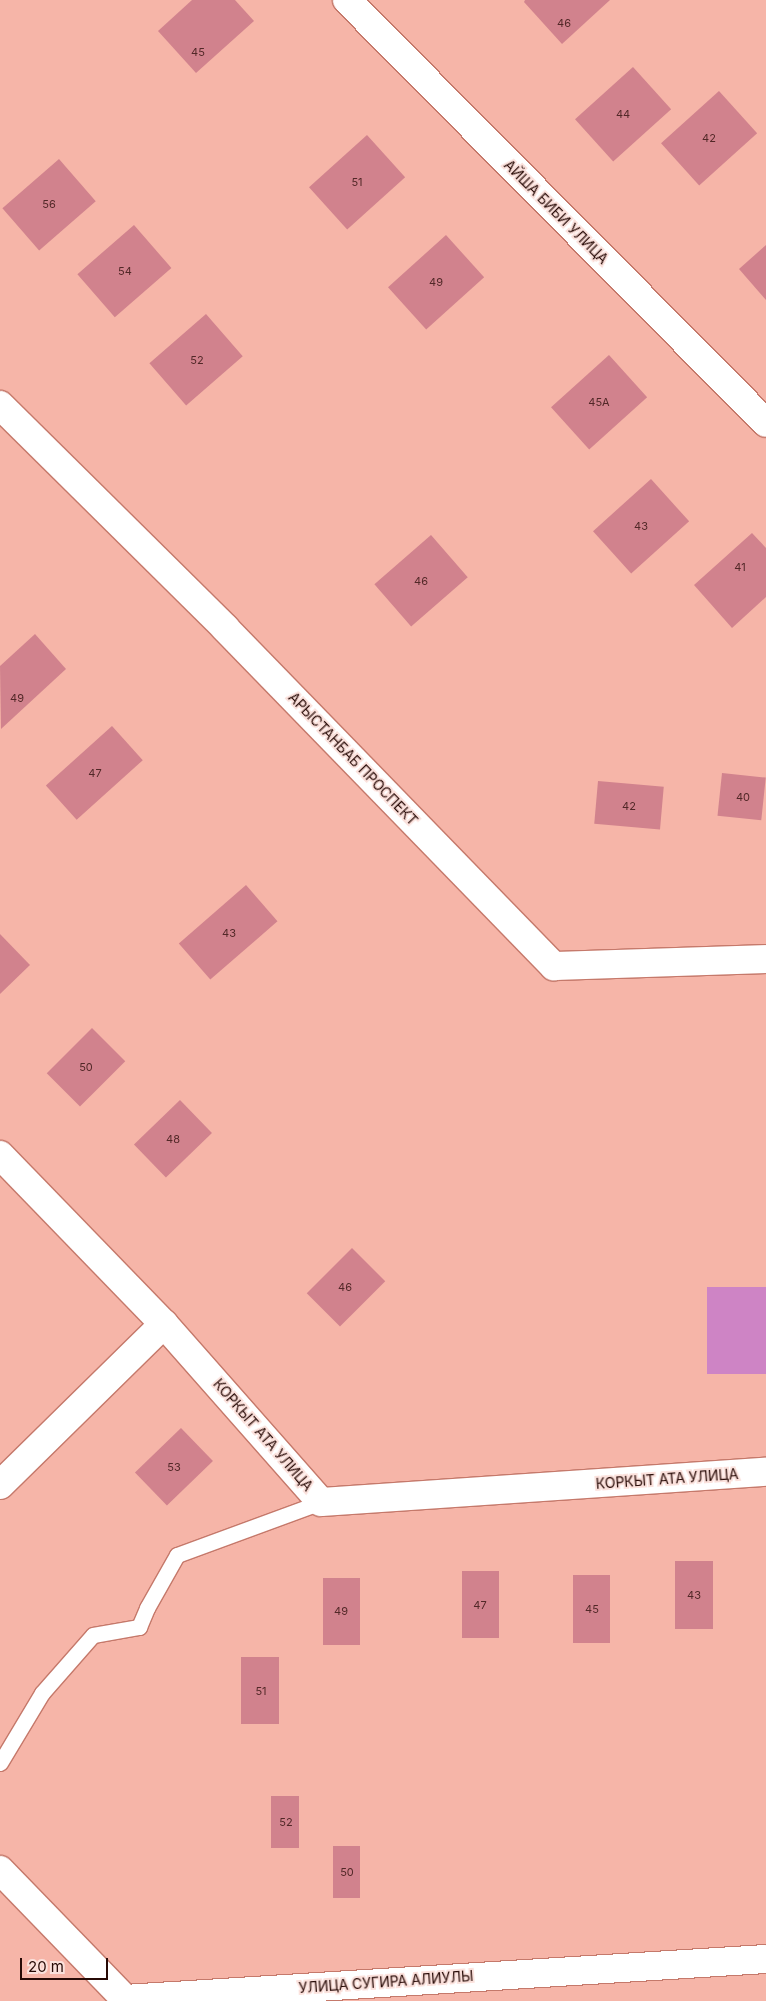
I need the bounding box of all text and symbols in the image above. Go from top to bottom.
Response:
house number: 46 [557,16,571,30]
house number: 45 [191,45,205,59]
house number: 44 [616,107,630,121]
house number: 42 [702,131,716,145]
street label: АЙША БИБИ УЛИЦА [501,157,611,267]
house number: 51 [351,175,363,189]
house number: 56 [42,197,56,211]
house number: 54 [118,264,132,278]
house number: 49 [429,275,443,289]
house number: 52 [190,353,204,367]
house number: 45А [588,395,610,409]
house number: 43 [634,519,648,533]
house number: 41 [734,560,746,574]
house number: 46 [414,574,428,588]
street label: АРЫСТАНБАБ ПРОСПЕКТ [285,689,421,829]
house number: 49 [10,691,24,705]
house number: 47 [88,766,102,780]
house number: 40 [736,790,750,804]
house number: 42 [622,799,636,813]
house number: 43 [222,926,236,940]
house number: 50 [79,1060,93,1074]
house number: 48 [166,1132,180,1146]
house number: 46 [338,1280,352,1294]
street label: КОРКЫТ АТА УЛИЦА [210,1376,316,1494]
house number: 53 [167,1460,181,1474]
street label: КОРКЫТ АТА УЛИЦА [595,1466,739,1492]
house number: 43 [687,1588,701,1602]
house number: 47 [473,1598,487,1612]
house number: 45 [585,1602,599,1616]
house number: 49 [334,1604,348,1618]
house number: 51 [255,1684,267,1698]
house number: 52 [279,1815,293,1829]
house number: 50 [340,1865,354,1879]
scale bar [22,1948,110,1980]
text: 20 m [28,1957,64,1976]
street label: УЛИЦА СУГИРА АЛИУЛЫ [298,1968,474,1996]

